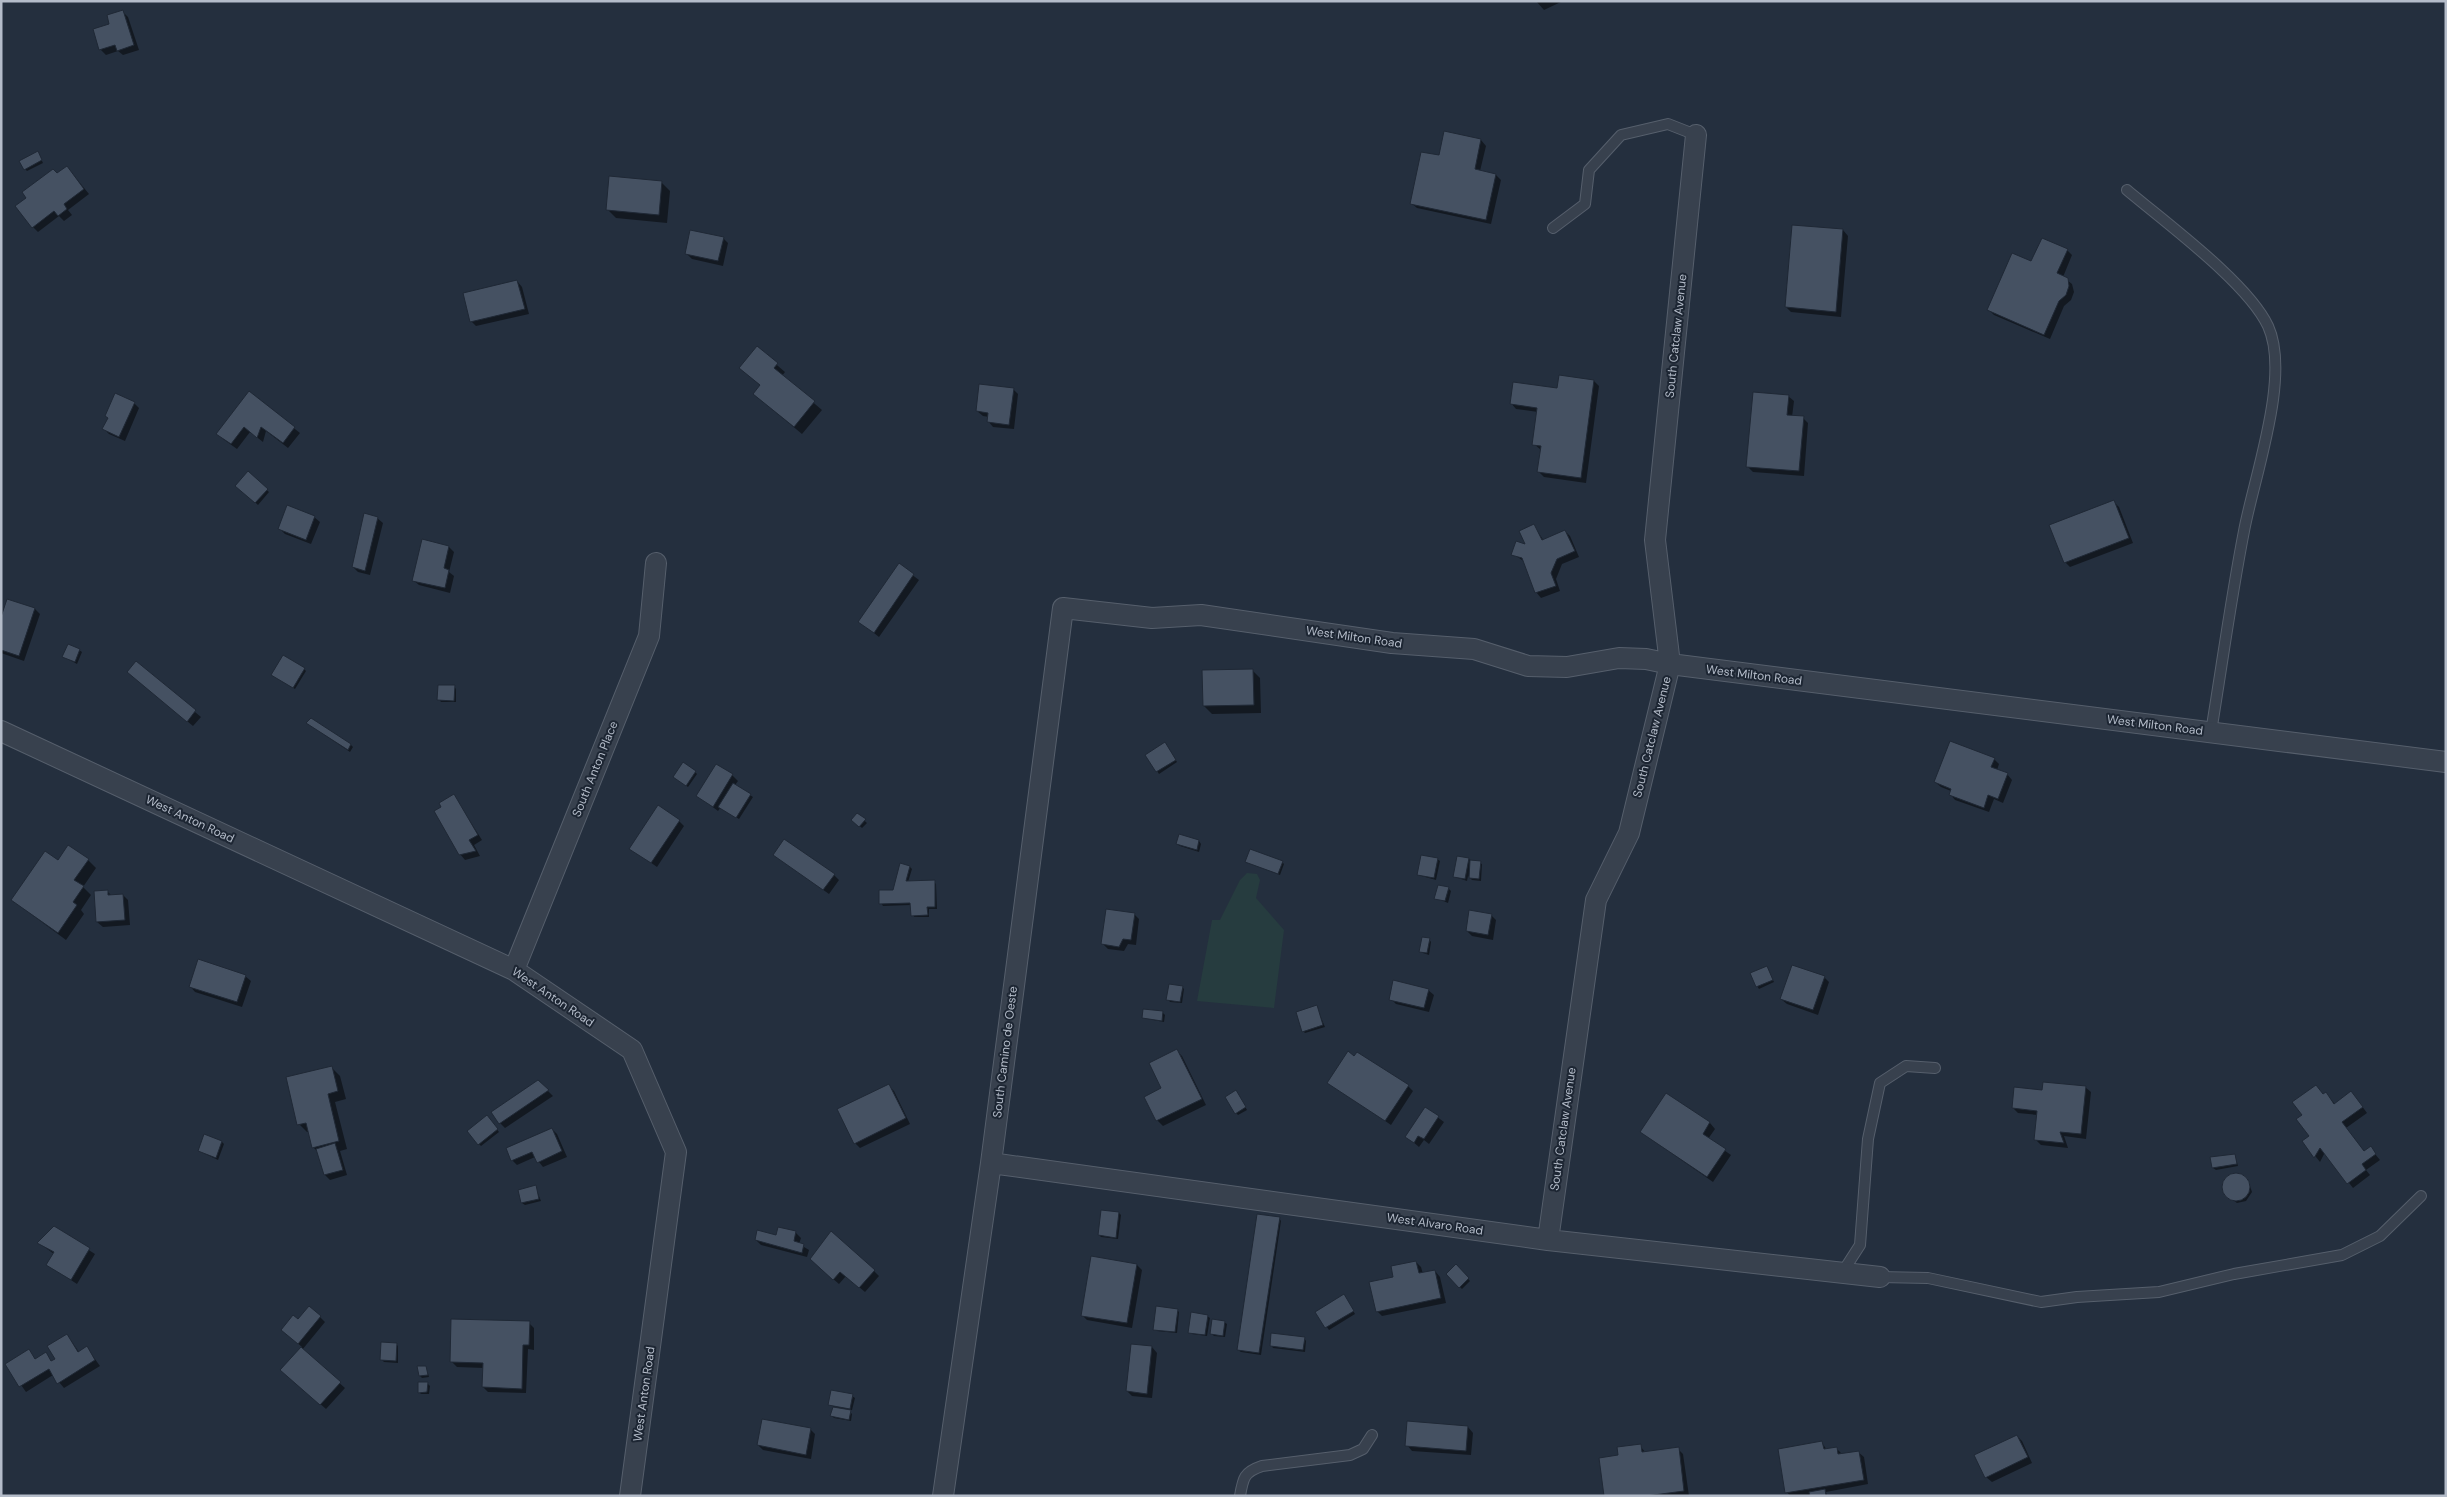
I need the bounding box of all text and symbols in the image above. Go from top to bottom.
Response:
street label: South Catclaw Avenue [1662,273,1690,399]
street label: West Milton Road [1305,622,1403,652]
street label: West Milton Road [1705,661,1803,689]
street label: South Catclaw Avenue [1629,675,1675,799]
street label: West Milton Road [2106,711,2204,739]
street label: South Anton Place [568,718,622,819]
street label: West Anton Road [143,791,237,847]
street label: West Anton Road [509,964,597,1030]
street label: South Camino de Oeste [989,985,1021,1119]
street label: South Catclaw Avenue [1546,1066,1580,1192]
street label: West Alvaro Road [1386,1209,1484,1239]
street label: West Anton Road [629,1345,659,1443]

